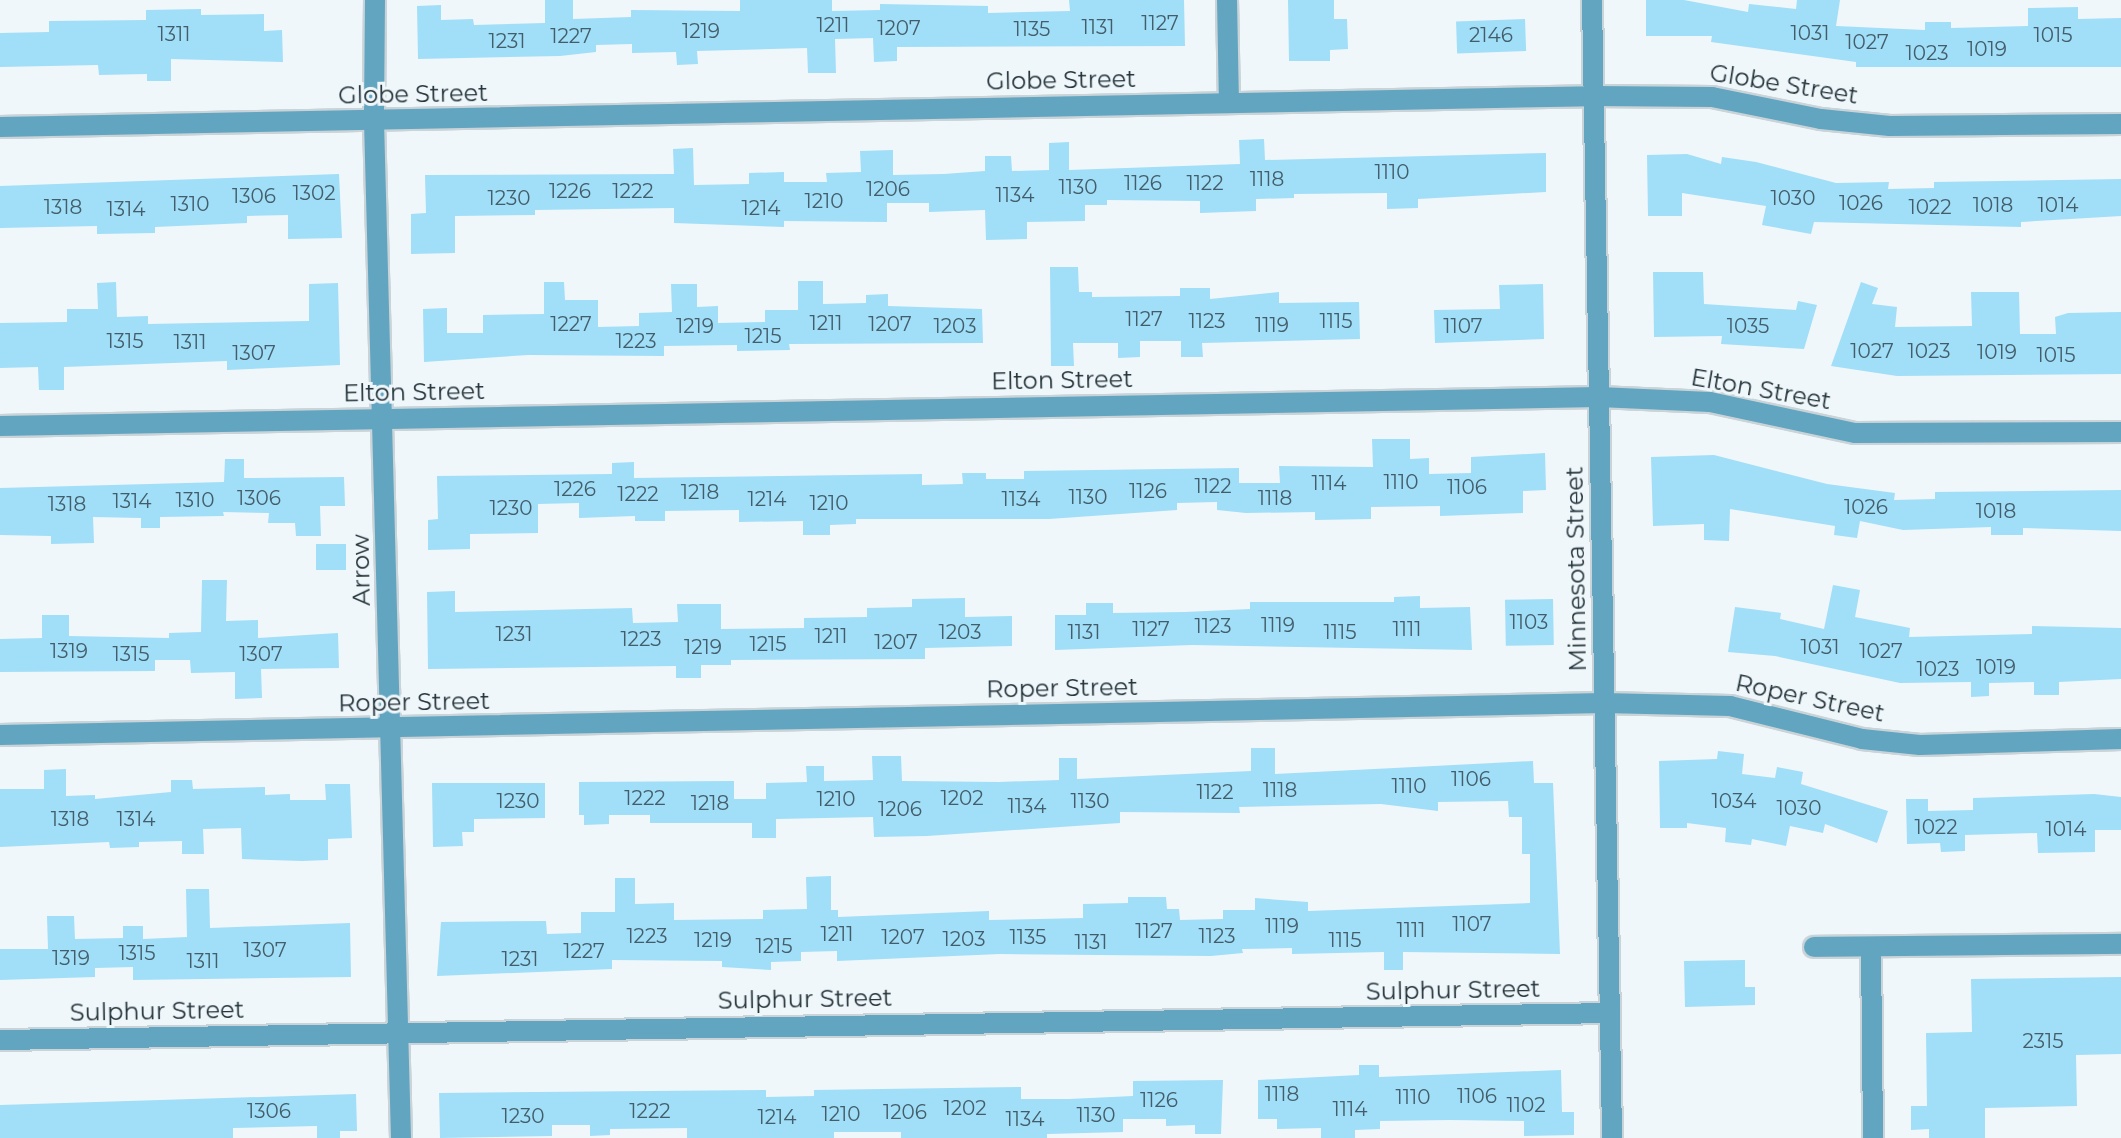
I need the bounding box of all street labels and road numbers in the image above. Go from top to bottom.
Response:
street label: Globe Street [1708,58,1860,110]
street label: Globe Street [986,64,1136,96]
street label: Globe Street [338,78,488,110]
street label: Elton Street [1689,363,1833,415]
street label: Elton Street [991,364,1133,396]
street label: Elton Street [343,376,485,408]
street label: Minnesota Street [1560,466,1592,672]
street label: Arrow [346,534,376,606]
street label: Roper Street [1733,668,1887,728]
street label: Roper Street [986,672,1138,704]
street label: Roper Street [338,686,490,718]
street label: Sulphur Street [1366,974,1540,1006]
street label: Sulphur Street [718,983,892,1015]
street label: Sulphur Street [70,995,244,1027]

